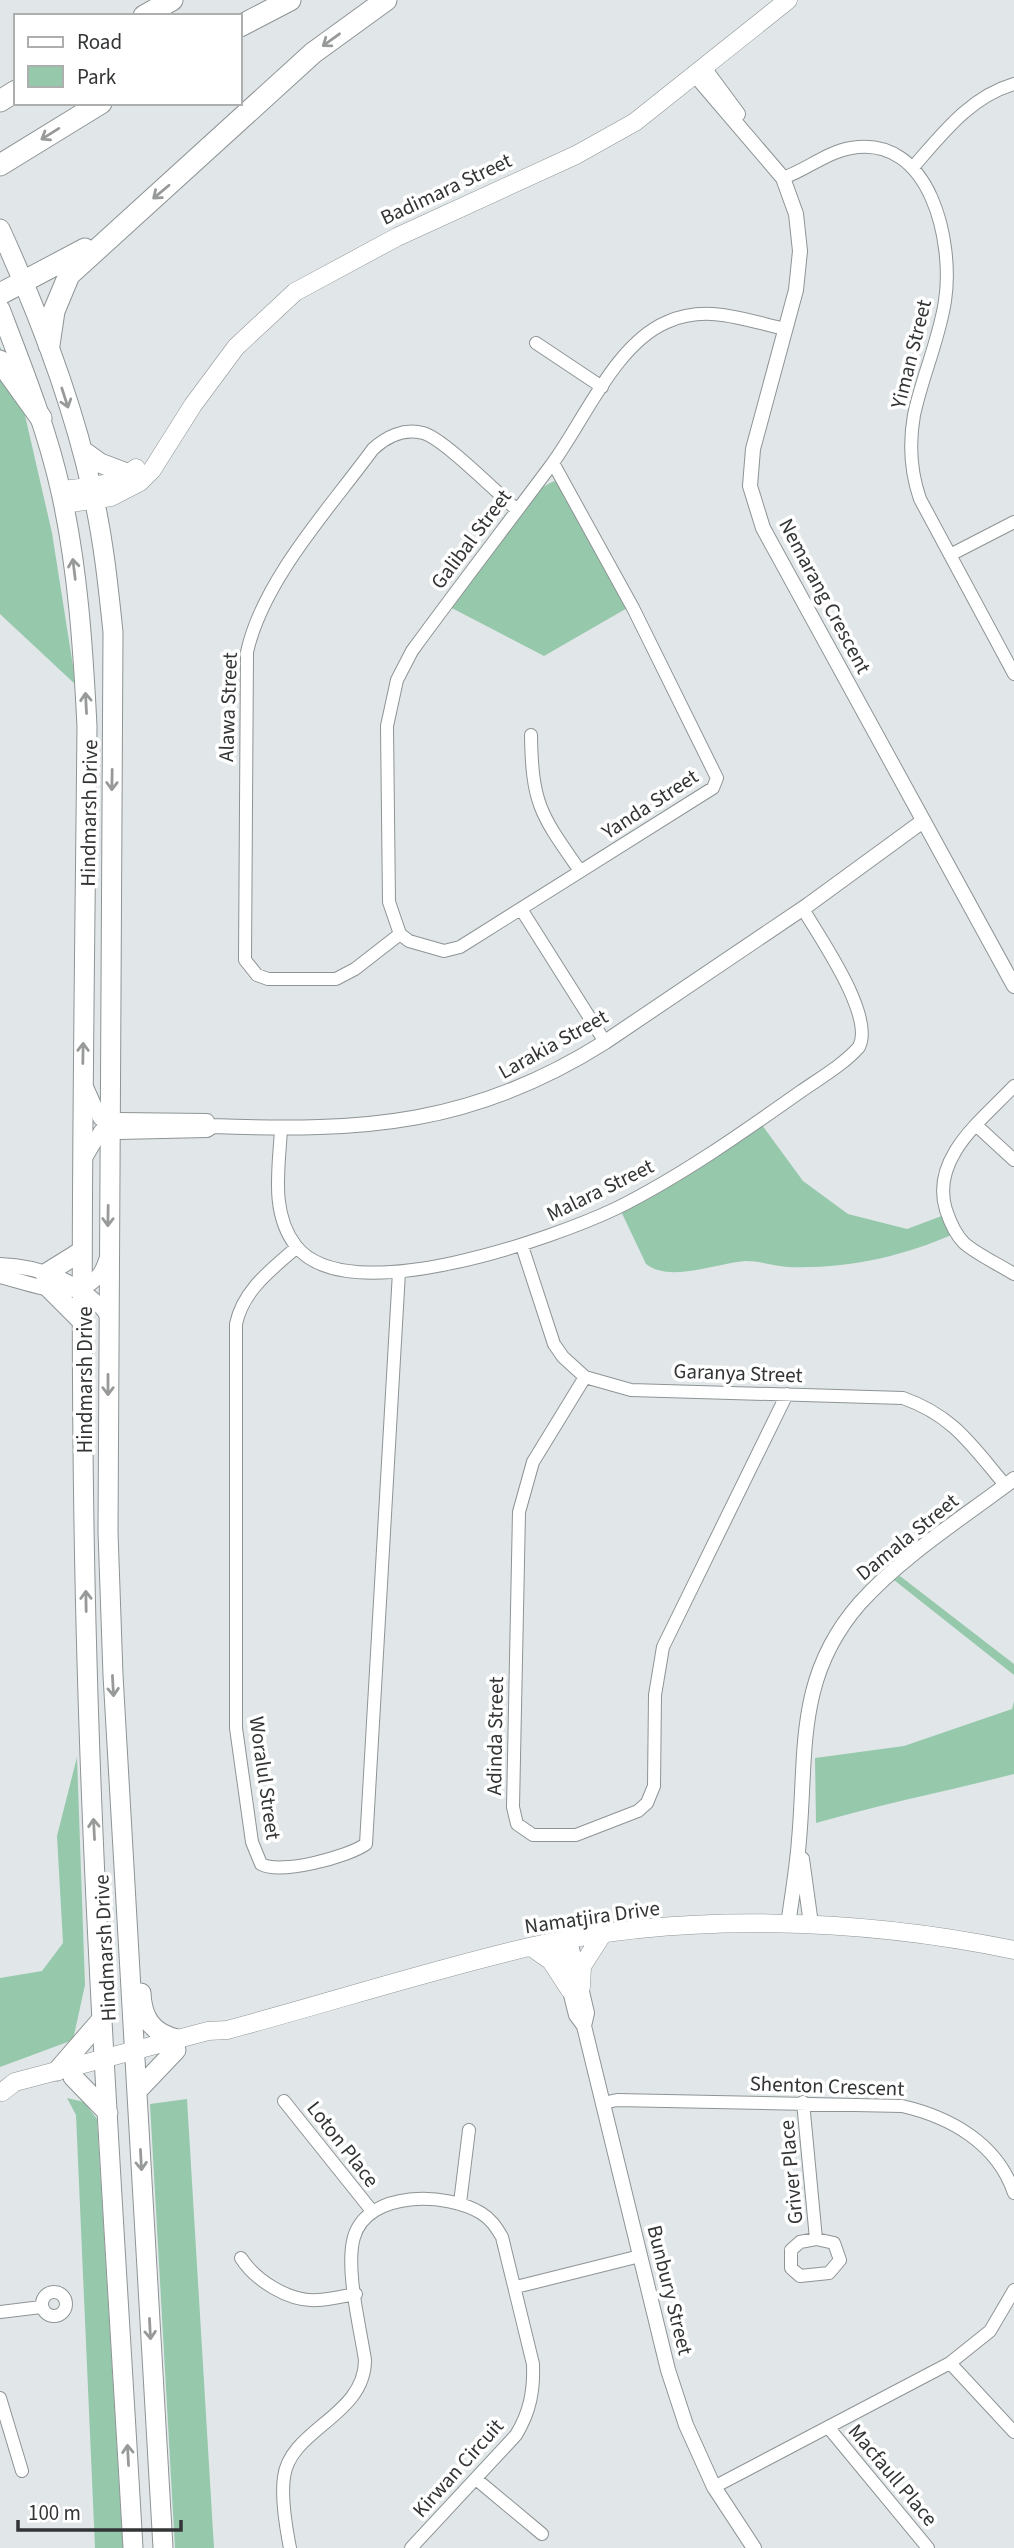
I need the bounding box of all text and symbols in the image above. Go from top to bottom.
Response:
legend [14,14,242,105]
text: Road [77,27,122,57]
one-way arrow [322,33,341,48]
text: Park [77,62,117,92]
one-way arrow [41,127,61,141]
street label: Badimara Street [375,145,517,233]
one-way arrow [153,184,171,200]
street label: Yiman Street [883,296,939,413]
one-way arrow [60,386,73,408]
street label: Galibal Street [423,483,519,595]
street label: Nemarang Crescent [771,513,879,679]
one-way arrow [67,558,80,581]
street label: Alawa Street [211,652,245,762]
one-way arrow [79,692,92,715]
street label: Hindmarsh Drive [73,739,105,887]
street label: Yanda Street [595,762,704,847]
one-way arrow [105,769,119,792]
street label: Larakia Street [493,1002,613,1086]
one-way arrow [77,1042,90,1065]
street label: Malara Street [541,1151,659,1229]
one-way arrow [101,1204,115,1227]
street label: Hindmarsh Drive [70,1306,100,1454]
street label: Garanya Street [673,1356,803,1390]
one-way arrow [101,1374,115,1397]
street label: Damala Street [849,1486,965,1588]
one-way arrow [79,1590,93,1613]
one-way arrow [107,1674,120,1697]
street label: Adinda Street [479,1676,511,1796]
street label: Woralul Street [242,1714,288,1842]
one-way arrow [88,1817,101,1840]
street label: Hindmarsh Drive [86,1874,124,2022]
street label: Namatjira Drive [522,1893,662,1941]
street label: Shenton Crescent [749,2068,905,2104]
street label: Loton Place [300,2094,386,2194]
street label: Griver Place [772,2119,810,2225]
one-way arrow [134,2148,147,2171]
street label: Bunbury Street [639,2222,701,2358]
one-way arrow [144,2317,157,2340]
street label: Kirwan Circuit [405,2412,511,2524]
street label: Macfaull Place [841,2417,945,2533]
one-way arrow [121,2445,134,2467]
scale bar [18,2488,180,2532]
text: 100 m [28,2498,81,2528]

